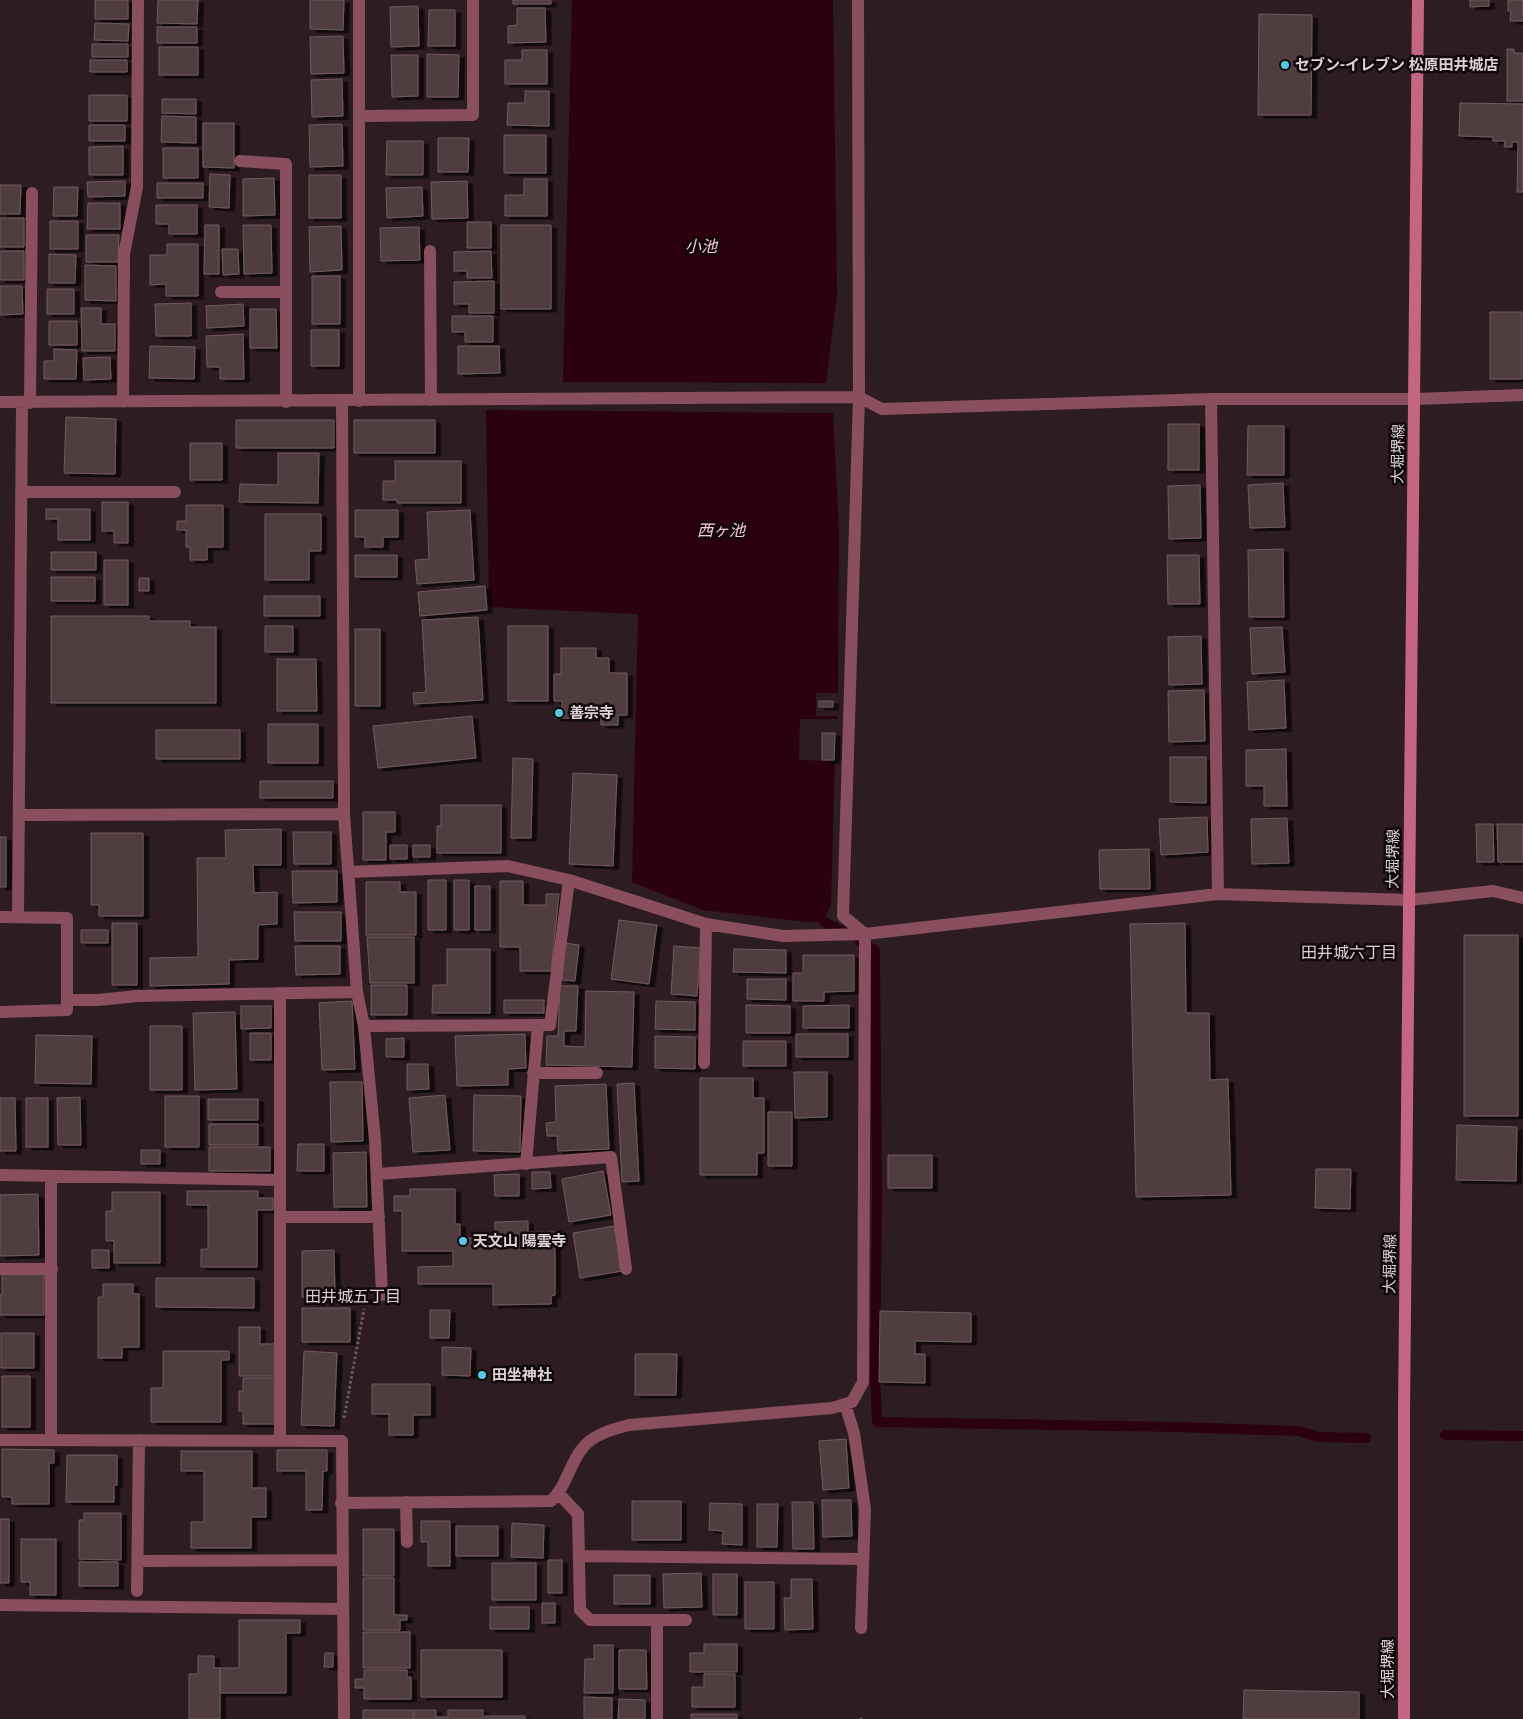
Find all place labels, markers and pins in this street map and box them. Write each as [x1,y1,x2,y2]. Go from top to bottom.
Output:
place label: セブン-イレブン 松原田井城店 [1295,56,1498,73]
marker: セブン-イレブン 松原田井城店 [1279,59,1291,71]
place label: 善宗寺 [569,704,614,721]
marker: 善宗寺 [553,707,565,719]
place label: 天文山 陽雲寺 [473,1232,567,1249]
marker: 天文山 陽雲寺 [457,1235,469,1247]
place label: 田坐神社 [492,1366,552,1383]
marker: 田坐神社 [476,1369,488,1381]

